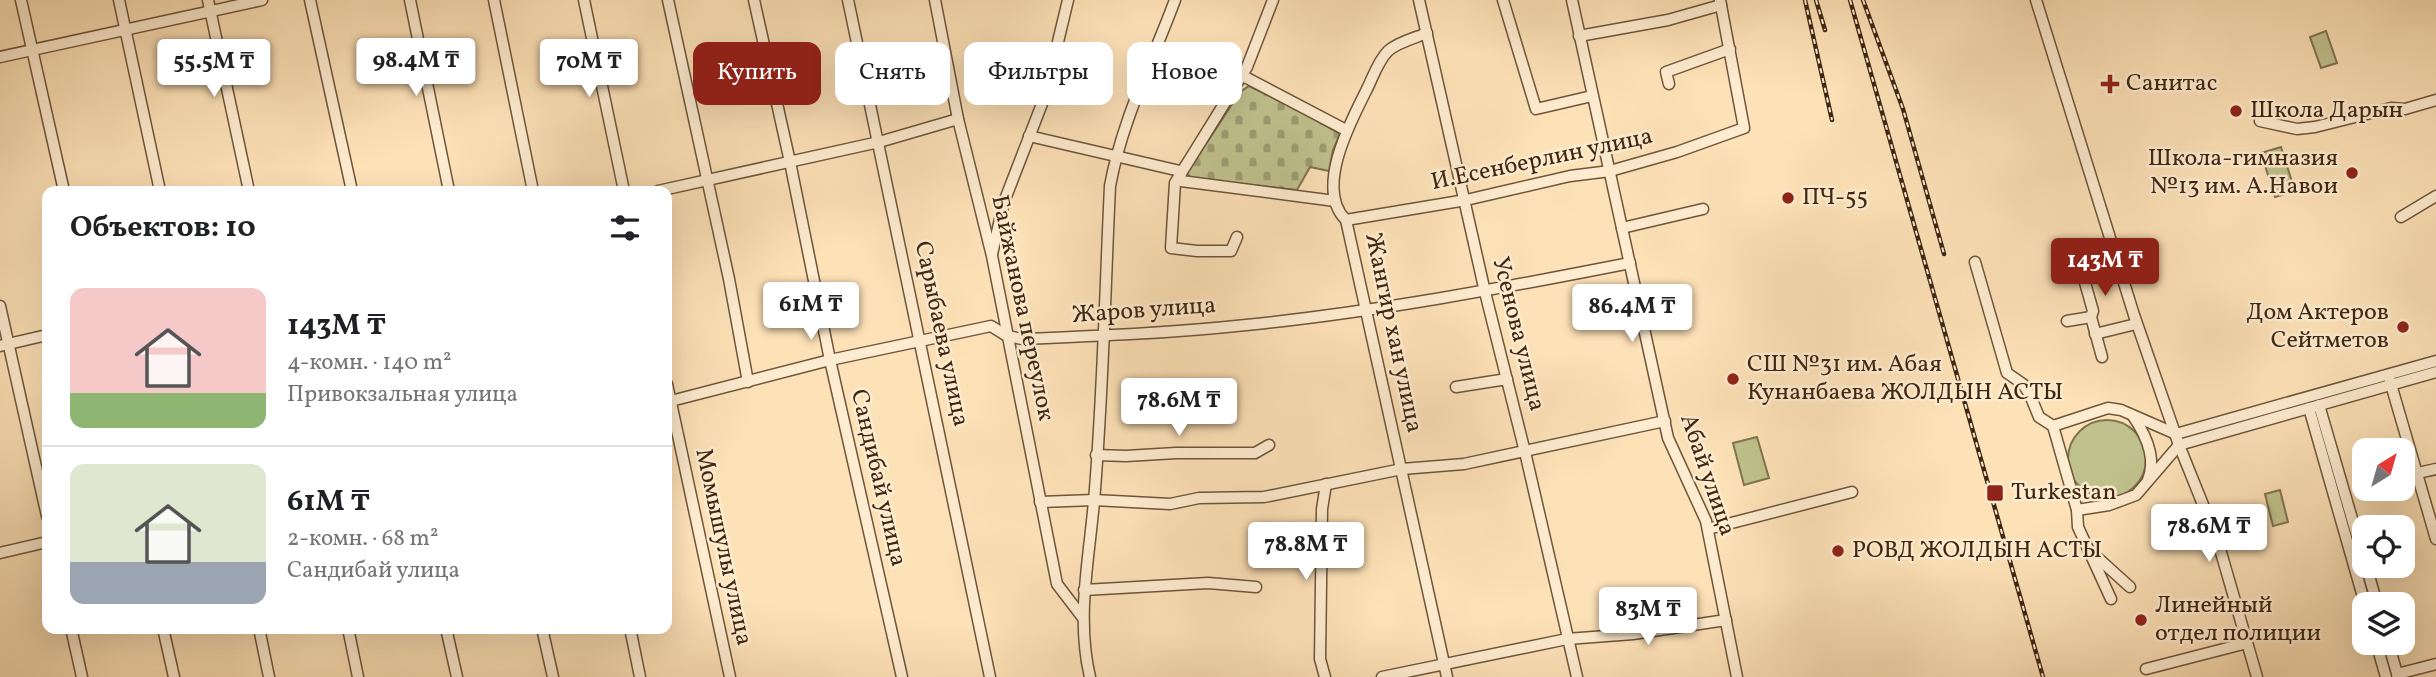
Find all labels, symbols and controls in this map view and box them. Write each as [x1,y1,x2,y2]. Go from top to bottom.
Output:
pin: 98.4M ₸ [351,38,481,98]
pin: 55.5M ₸ [149,40,279,99]
pin: 70M ₸ [540,40,638,99]
chip: Купить [693,42,821,105]
chip: Снять [835,42,950,105]
chip: Фильтры [964,42,1113,105]
chip: Новое [1127,42,1242,105]
text: 98.4M ₸ [372,45,460,77]
text: 55.5M ₸ [173,46,255,78]
text: 70M ₸ [556,46,622,78]
place label: Санитас [2126,67,2217,101]
marker: Санитас [2100,74,2120,94]
place label: Школа Дарын [2250,94,2403,128]
marker: Школа Дарын [2228,103,2244,119]
street label: И.Есенберлин улица [1428,120,1656,200]
place label: Школа-гимназия №13 им. А.Навои [2148,142,2338,204]
marker: Школа-гимназия №13 им. А.Навои [2344,165,2360,181]
place label: ПЧ-55 [1802,181,1868,215]
marker: ПЧ-55 [1780,190,1796,206]
street label: Байжанова переулок [981,192,1063,424]
text: Объектов: 10 [70,207,256,249]
icon: filters [606,209,644,247]
street label: Жангир хан улица [1355,230,1431,436]
street label: Сарыбаева улица [905,238,977,430]
pin: 143M ₸ [2048,238,2162,298]
text: 143M ₸ [2067,245,2143,277]
street label: Усенова улица [1482,253,1554,415]
pin: 61M ₸ [762,282,860,342]
pin: 86.4M ₸ [1567,284,1697,344]
text: 61M ₸ [779,289,843,321]
street label: Жаров улица [1071,289,1217,333]
text: 86.4M ₸ [1588,291,1676,323]
place label: Дом Актеров Сейтметов [2246,296,2389,358]
text: 143M ₸ [287,305,386,347]
icon: home [126,316,210,400]
marker: Дом Актеров Сейтметов [2395,319,2411,335]
text: 4-комн. · 140 m² [287,347,452,379]
place label: СШ №31 им. Абая Кунанбаева ЖОЛДЫН АСТЫ [1747,348,2063,410]
marker: СШ №31 им. Абая Кунанбаева ЖОЛДЫН АСТЫ [1725,371,1741,387]
pin: 78.6M ₸ [1114,378,1244,438]
text: Привокзальная улица [287,379,518,411]
text: 78.6M ₸ [1137,385,1221,417]
street label: Сандибай улица [841,386,915,570]
street label: Абай улица [1670,409,1744,541]
north arrow [2352,438,2415,500]
map controls [2352,438,2415,655]
street label: Момышулы улица [686,445,760,649]
place label: Turkestan [2011,476,2117,510]
text: 61M ₸ [287,481,370,523]
marker: Turkestan [1985,483,2005,503]
icon: home [126,492,210,576]
pin: 78.6M ₸ [2144,504,2274,564]
text: 78.6M ₸ [2167,511,2251,543]
button: locate [2352,515,2415,578]
pin: 78.8M ₸ [1241,522,1371,582]
text: 2-комн. · 68 m² [287,523,438,555]
text: 78.8M ₸ [1264,529,1348,561]
place label: РОВД ЖОЛДЫН АСТЫ [1852,534,2102,568]
marker: РОВД ЖОЛДЫН АСТЫ [1830,543,1846,559]
text: Сандибай улица [287,555,460,587]
pin: 83M ₸ [1599,588,1697,647]
place label: Линейный отдел полиции [2155,589,2321,651]
button: layers [2352,592,2415,655]
text: 83M ₸ [1615,594,1681,626]
marker: Линейный отдел полиции [2133,612,2149,628]

